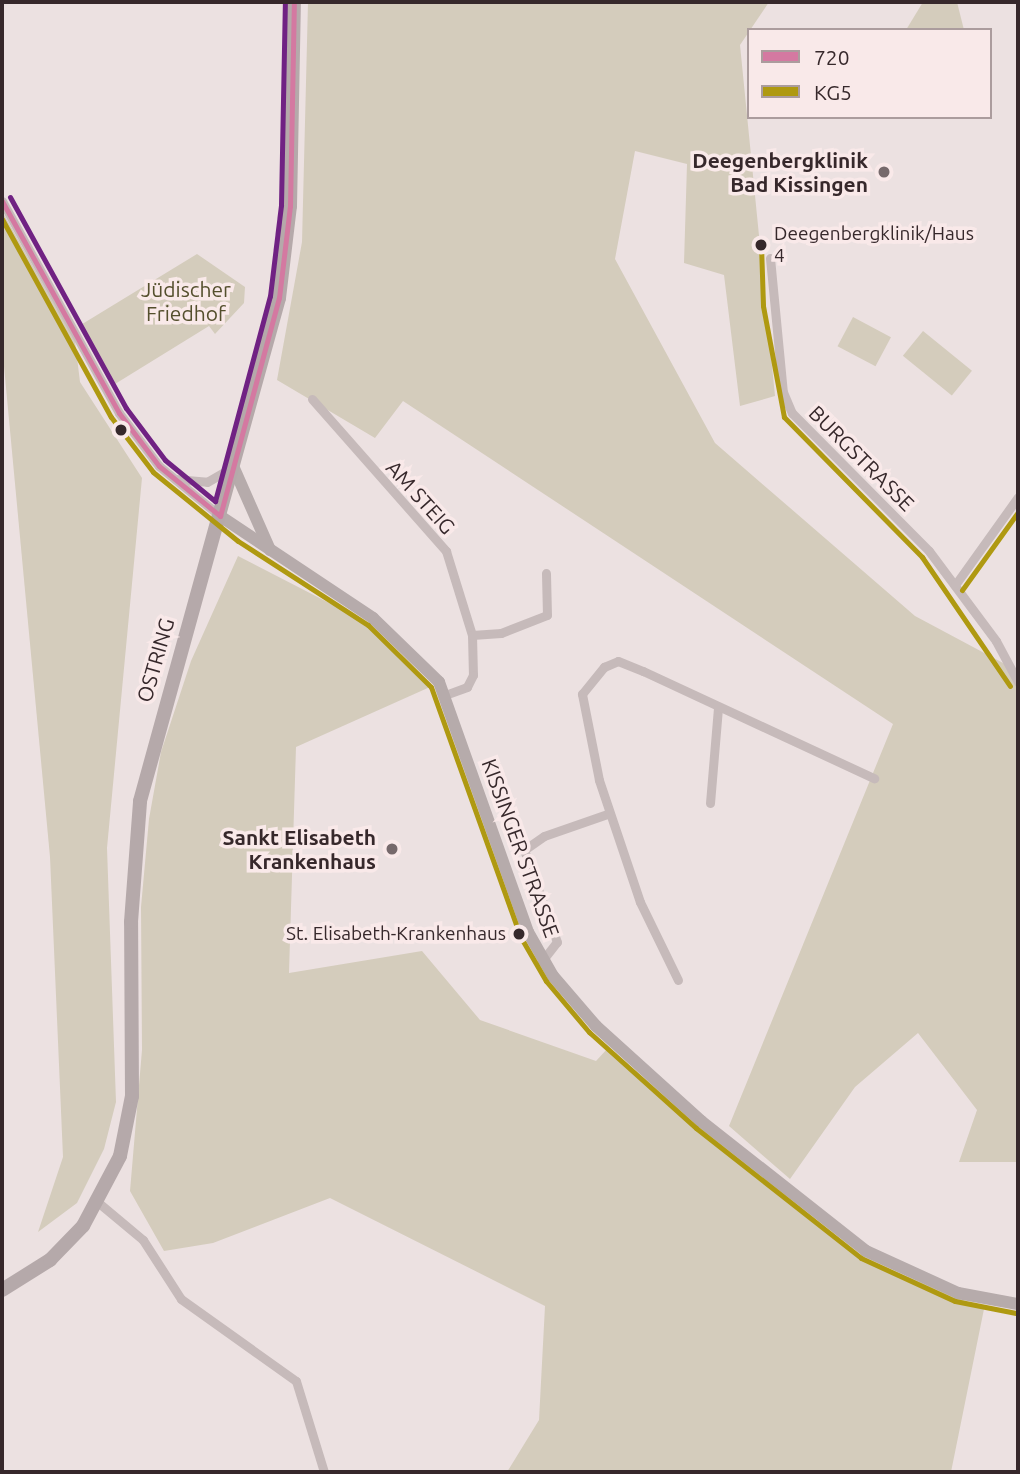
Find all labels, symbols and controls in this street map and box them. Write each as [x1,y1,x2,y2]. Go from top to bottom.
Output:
legend [747,28,992,119]
text: 720 [814,45,850,69]
text: KG5 [814,80,852,104]
place label: Deegenbergklinik Bad Kissingen [692,147,868,197]
marker: Deegenbergklinik Bad Kissingen [874,162,894,182]
place label: Deegenbergklinik/Haus 4 [774,223,974,267]
marker: Deegenbergklinik/Haus 4 [754,238,768,252]
park label: Jüdischer Friedhof [141,276,231,326]
street label: BURGSTRASSE [804,400,920,516]
unlabelled marker [114,423,128,437]
street label: AM STEIG [381,455,461,539]
street label: OSTRING [131,615,179,705]
street label: KISSINGER STRASSE [477,755,565,941]
place label: Sankt Elisabeth Krankenhaus [222,824,376,874]
marker: Sankt Elisabeth Krankenhaus [382,839,402,859]
place label: St. Elisabeth-Krankenhaus [286,923,506,945]
marker: St. Elisabeth-Krankenhaus [512,927,526,941]

